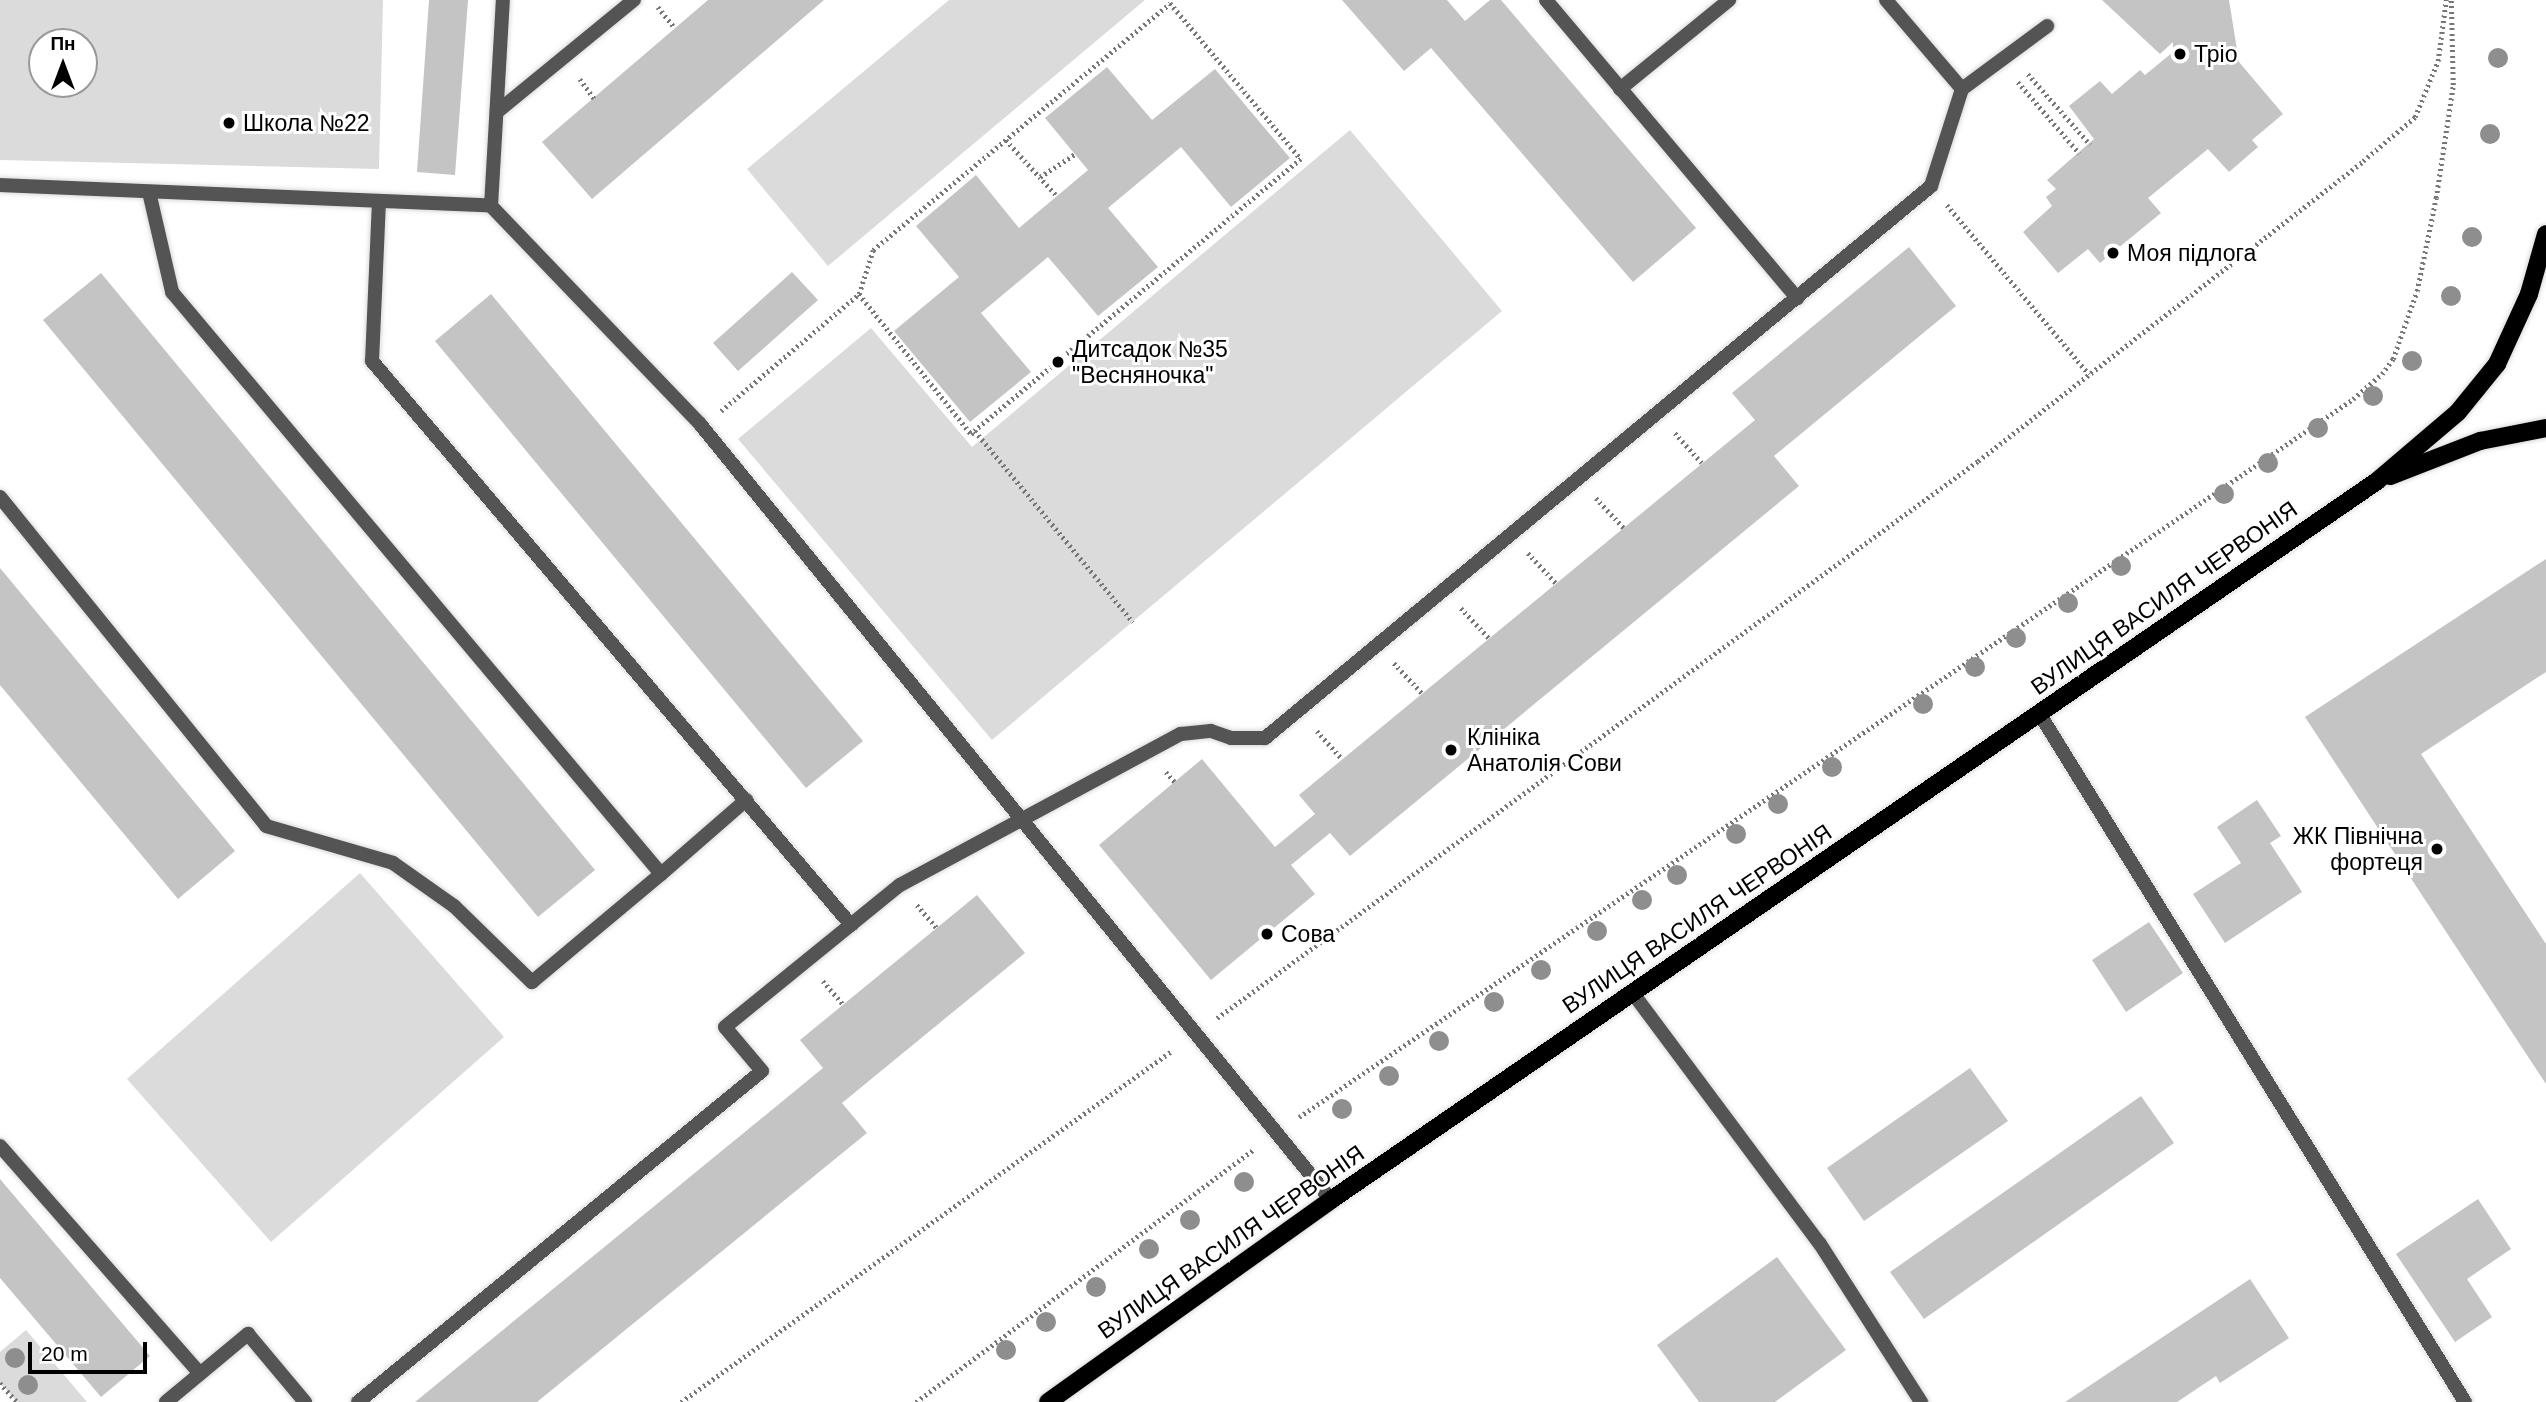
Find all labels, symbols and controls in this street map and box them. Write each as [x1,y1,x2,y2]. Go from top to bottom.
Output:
north arrow [28,28,98,98]
text: Пн [50,33,76,54]
place label: Тріо [2194,40,2237,68]
marker: Тріо [2172,46,2188,62]
place label: Школа №22 [243,109,370,137]
marker: Школа №22 [221,115,237,131]
place label: Моя підлога [2127,239,2256,267]
marker: Моя підлога [2105,245,2121,261]
place label: Дитсадок №35 "Весняночка" [1072,335,1228,389]
marker: Дитсадок №35 "Весняночка" [1050,354,1066,370]
street label: ВУЛИЦЯ ВАСИЛЯ ЧЕРВОНІЯ [2026,495,2302,701]
place label: Клініка Анатолія Сови [1467,723,1622,777]
marker: Клініка Анатолія Сови [1441,740,1461,760]
street label: ВУЛИЦЯ ВАСИЛЯ ЧЕРВОНІЯ [1557,818,1837,1020]
place label: ЖК Північна фортеця [2293,822,2423,876]
marker: ЖК Північна фортеця [2429,841,2445,857]
place label: Сова [1281,920,1335,948]
marker: Сова [1259,926,1275,942]
street label: ВУЛИЦЯ ВАСИЛЯ ЧЕРВОНІЯ [1093,1139,1369,1345]
scale bar [32,1328,150,1372]
text: 20 m [41,1342,88,1365]

